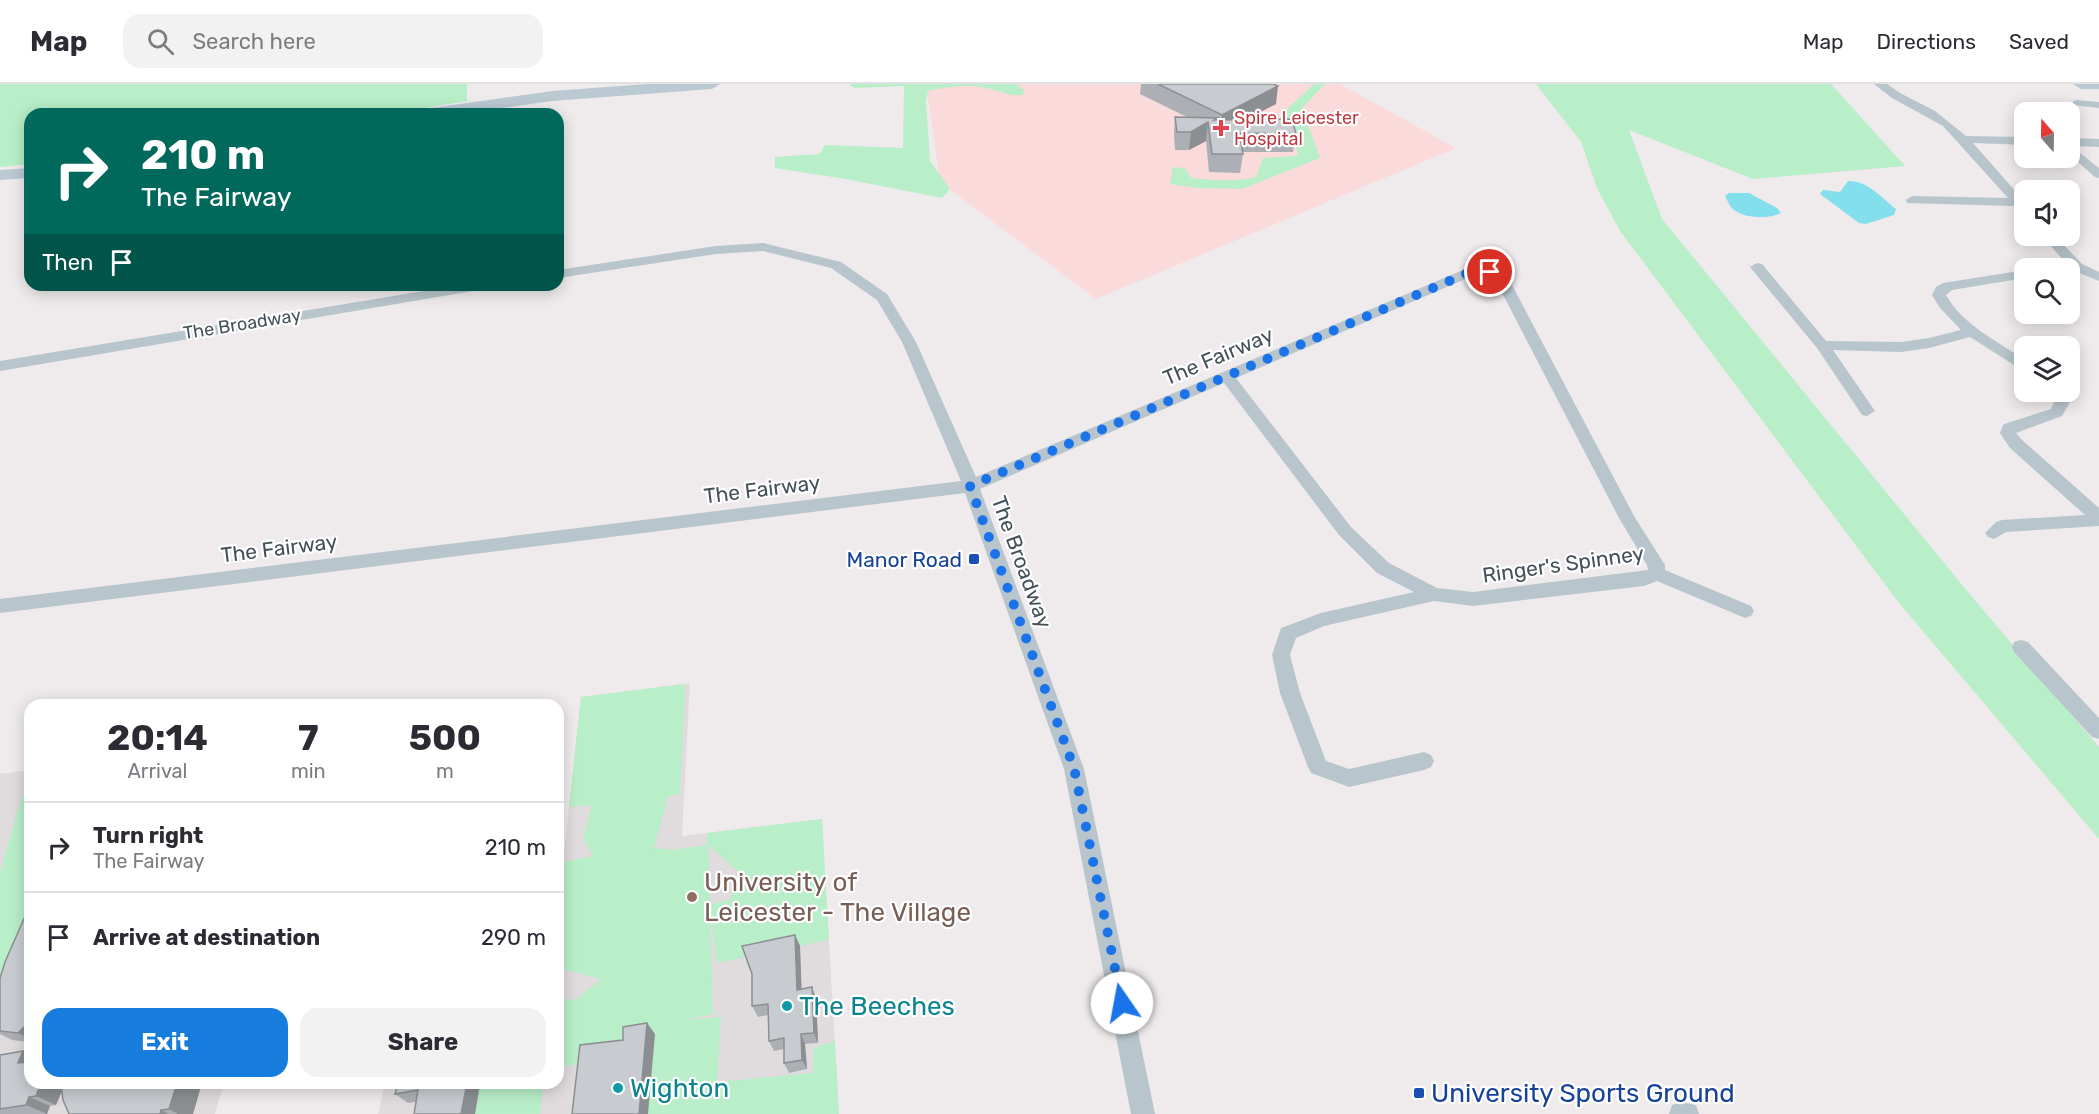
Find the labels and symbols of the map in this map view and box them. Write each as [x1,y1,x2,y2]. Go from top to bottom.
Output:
north arrow [2014,102,2080,168]
place label: Spire Leicester Hospital [1234,107,1359,150]
marker: Spire Leicester Hospital [1212,119,1230,137]
pin [1464,246,1515,297]
street label: The Broadway [182,304,303,344]
street label: The Fairway [1159,321,1277,390]
street label: The Fairway [702,469,822,509]
street label: The Broadway [987,492,1058,632]
street label: The Fairway [219,528,339,568]
street label: Ringer's Spinney [1481,540,1646,588]
place label: Manor Road [847,547,962,572]
marker: Manor Road [967,552,981,566]
place label: University of Leicester - The Village [704,867,971,928]
marker: University of Leicester - The Village [685,890,699,904]
position arrow [1090,971,1154,1035]
place label: The Beeches [799,991,955,1022]
marker: The Beeches [780,999,794,1013]
place label: Wighton [630,1073,729,1104]
place label: University Sports Ground [1431,1078,1735,1109]
marker: Wighton [611,1081,625,1095]
marker: University Sports Ground [1412,1086,1426,1100]

